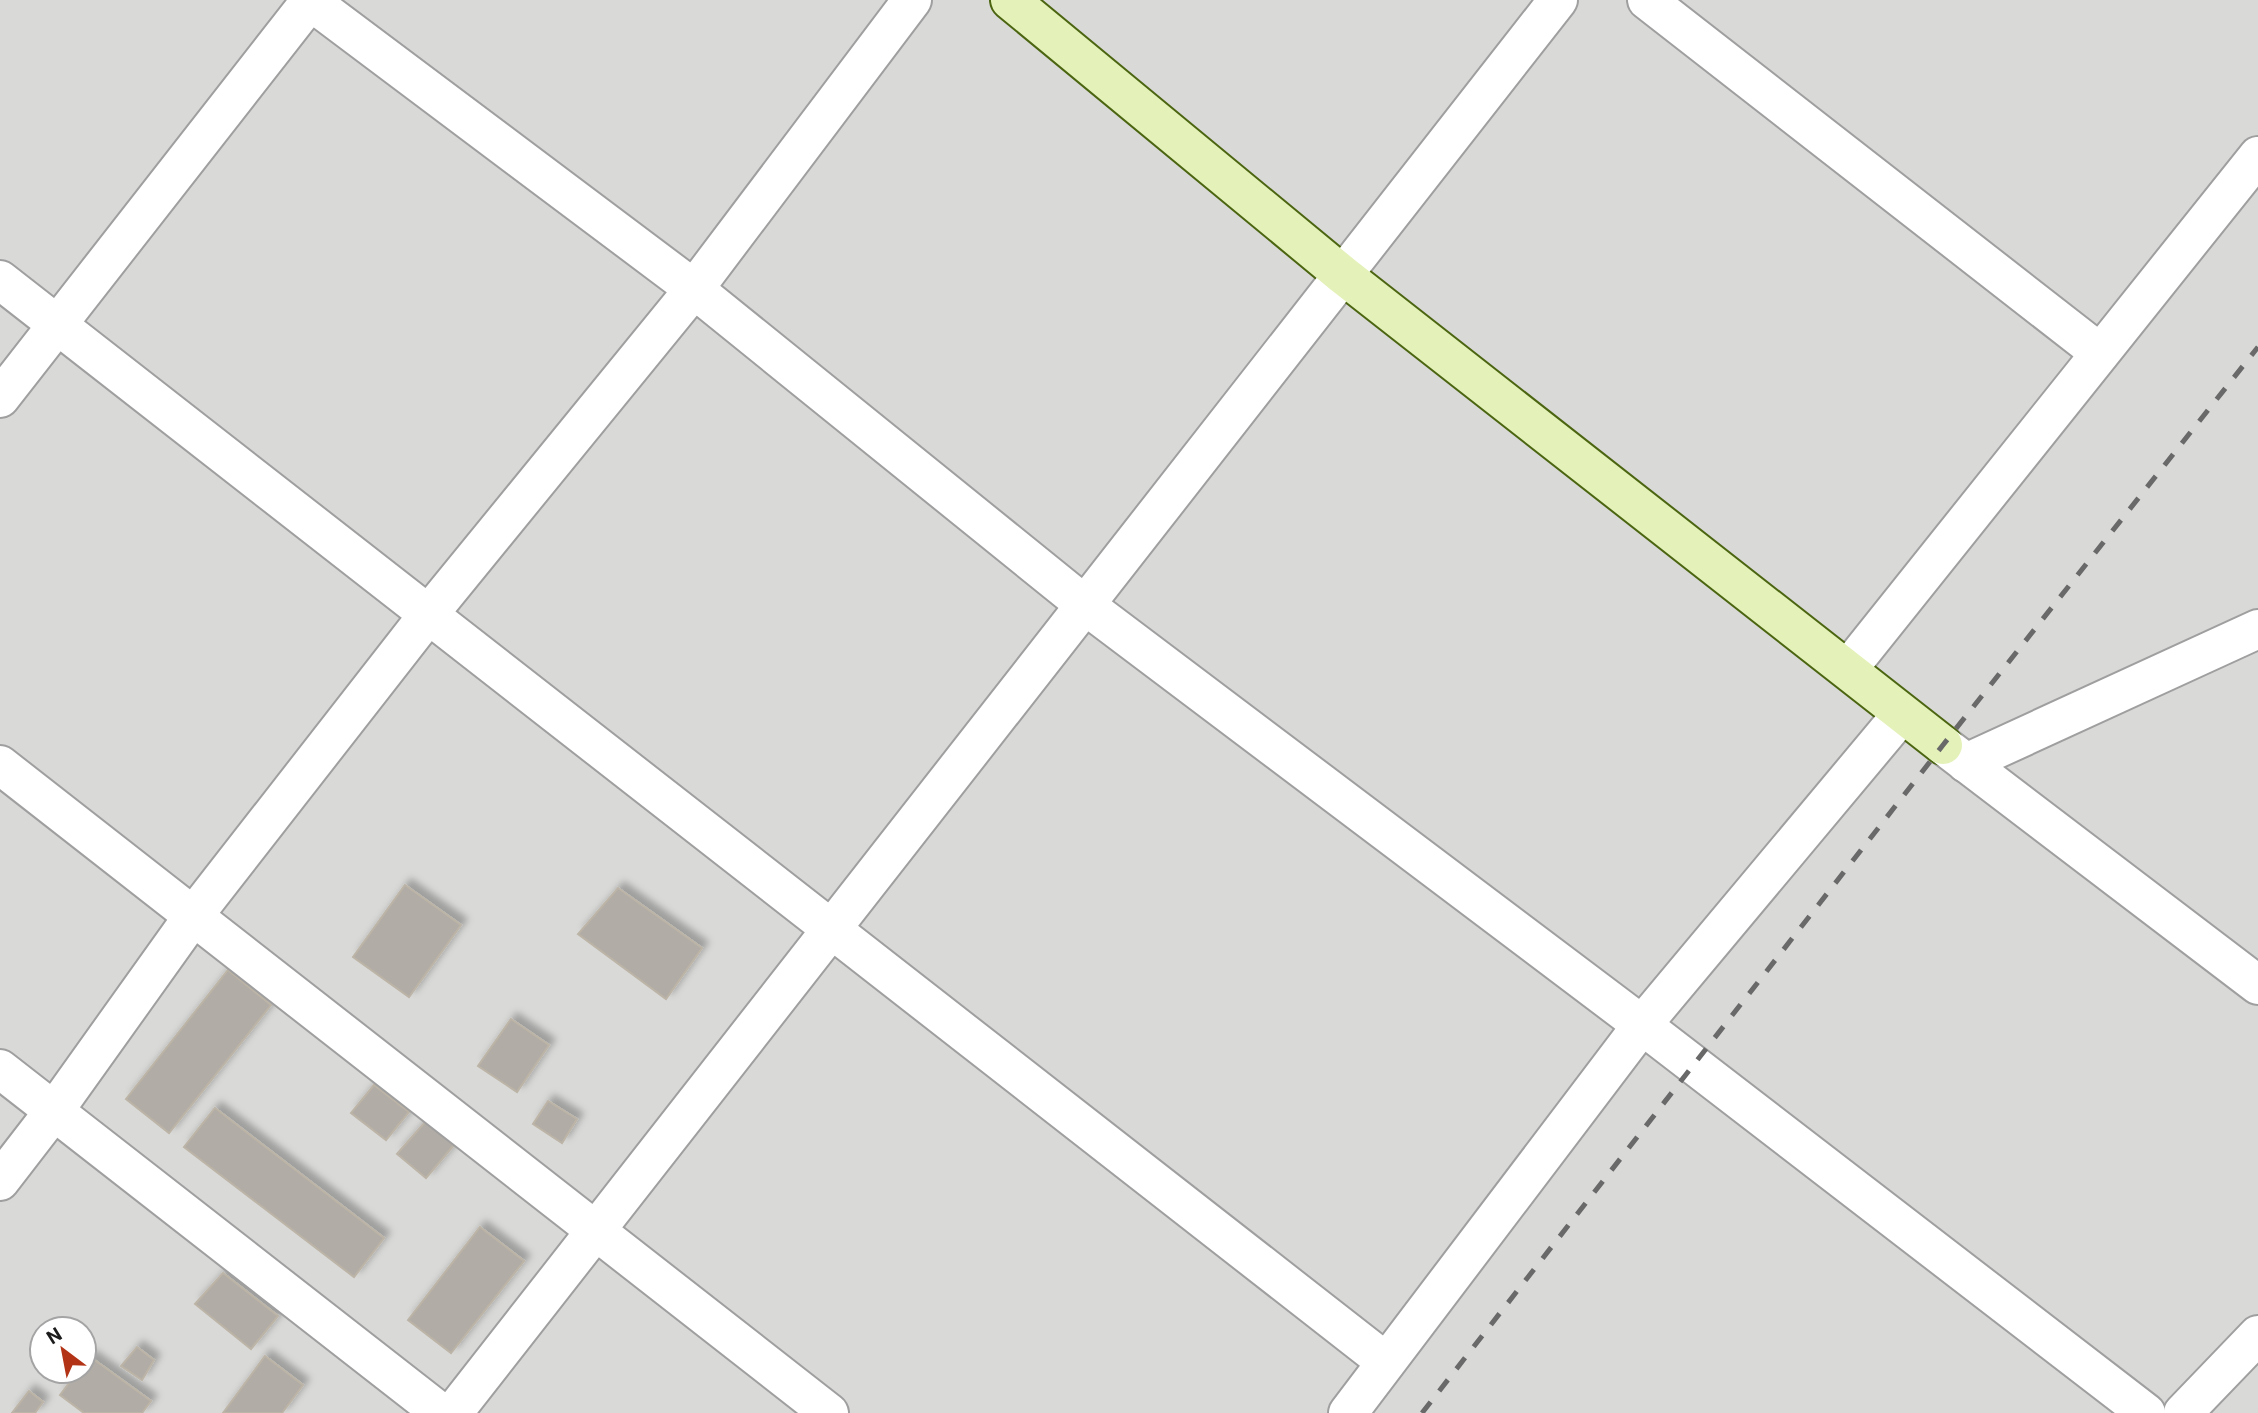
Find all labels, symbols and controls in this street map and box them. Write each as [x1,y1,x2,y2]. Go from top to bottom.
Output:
north arrow [28,1315,98,1385]
text: N [42,1323,66,1349]

